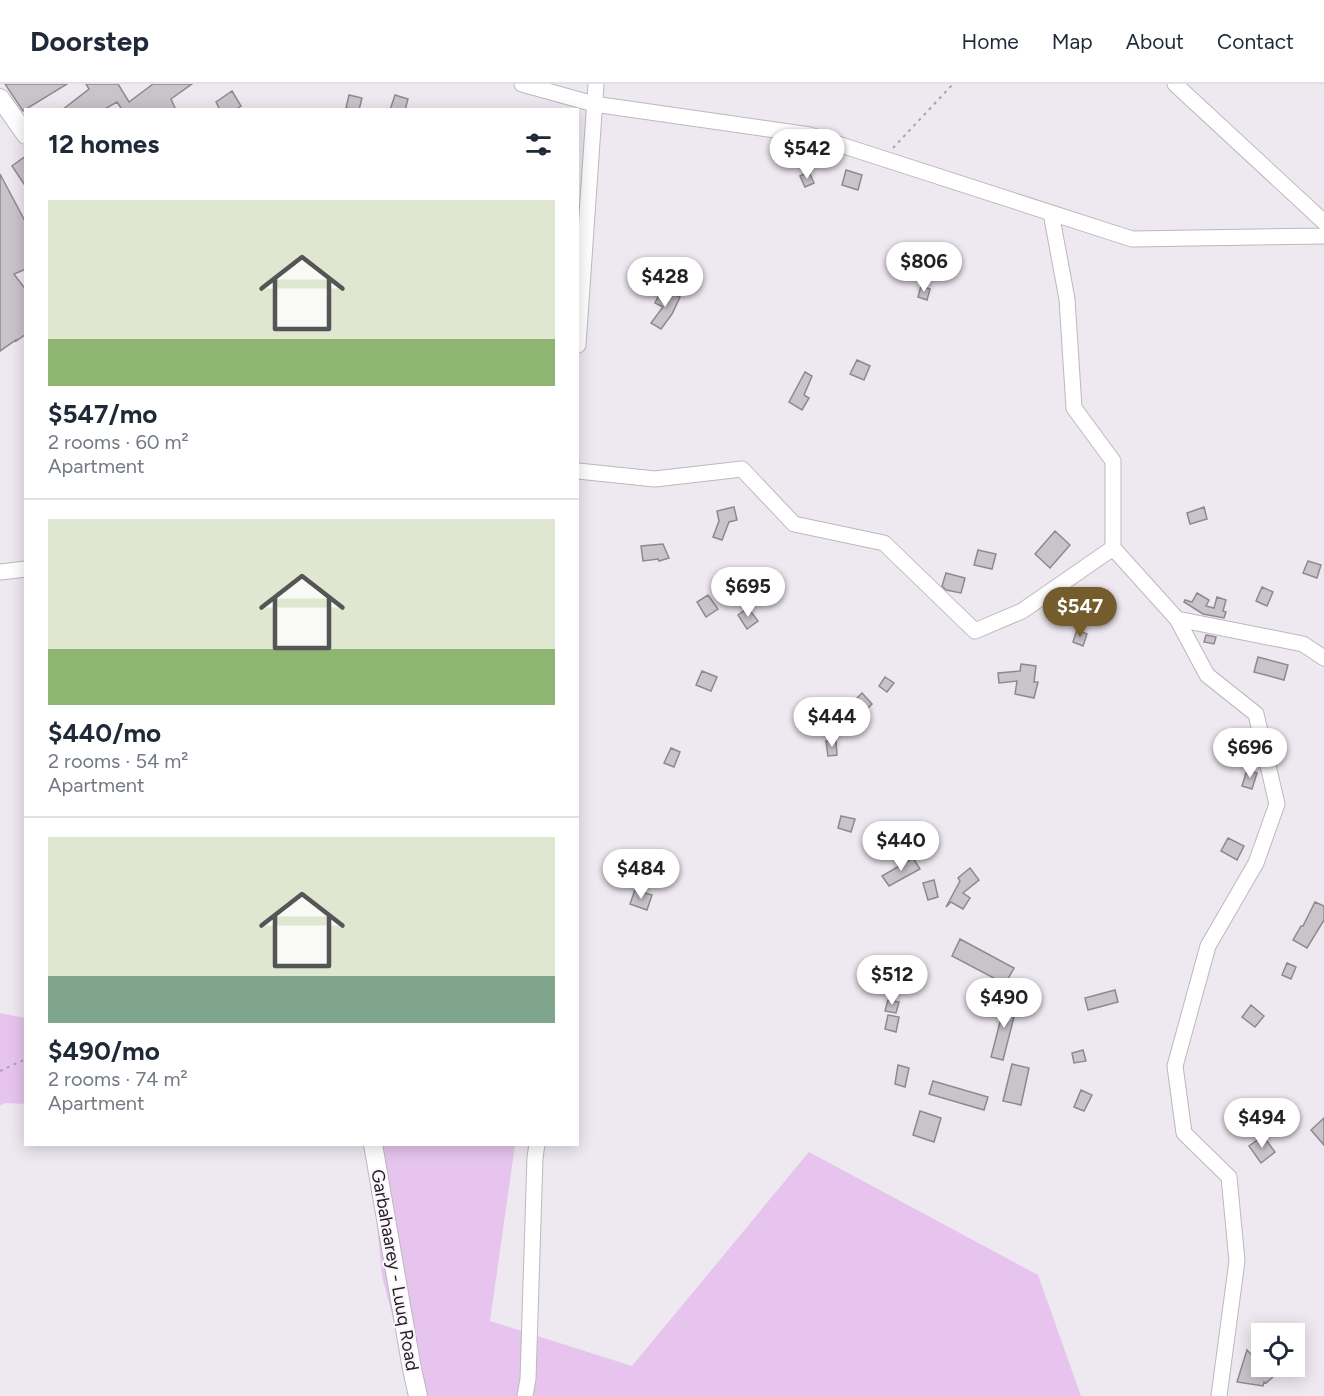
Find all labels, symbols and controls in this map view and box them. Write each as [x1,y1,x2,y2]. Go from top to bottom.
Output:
text: Doorstep [30,24,149,58]
text: Home [962,29,1019,54]
text: Map [1052,29,1093,54]
text: About [1126,29,1184,54]
text: Contact [1217,29,1294,54]
text: 12 homes [48,128,159,160]
icon: filters [522,128,555,161]
pin: $542 [771,129,843,180]
text: $542 [784,136,830,160]
icon: home [248,239,356,347]
pin: $806 [888,242,960,293]
text: $806 [900,249,948,273]
pin: $428 [629,257,701,308]
text: $428 [641,264,689,288]
text: $547/mo [48,398,157,430]
text: 2 rooms · 60 m² [48,430,189,454]
text: Apartment [48,454,145,478]
icon: home [248,558,356,666]
pin: $695 [712,567,784,618]
text: $695 [725,574,771,598]
pin: $547 [1044,587,1116,638]
text: $547 [1057,594,1103,618]
pin: $444 [796,697,868,748]
text: $444 [807,704,857,728]
text: $440/mo [48,717,161,749]
pin: $696 [1214,728,1286,779]
text: $696 [1227,735,1273,759]
text: 2 rooms · 54 m² [48,749,188,773]
text: Apartment [48,773,145,797]
pin: $440 [865,821,937,872]
text: $440 [876,828,926,852]
pin: $484 [605,849,677,900]
text: $484 [617,856,665,880]
icon: home [248,876,356,984]
pin: $512 [856,955,928,1006]
text: $512 [871,962,913,986]
pin: $490 [968,978,1040,1029]
text: $490 [980,985,1028,1009]
text: $490/mo [48,1035,160,1067]
text: 2 rooms · 74 m² [48,1067,188,1091]
text: Apartment [48,1091,145,1115]
pin: $494 [1226,1098,1298,1149]
text: $494 [1238,1105,1286,1129]
street label: Garbahaarey - Luuq Road [366,1167,424,1373]
map controls [1251,1323,1305,1377]
button: locate [1251,1323,1305,1377]

